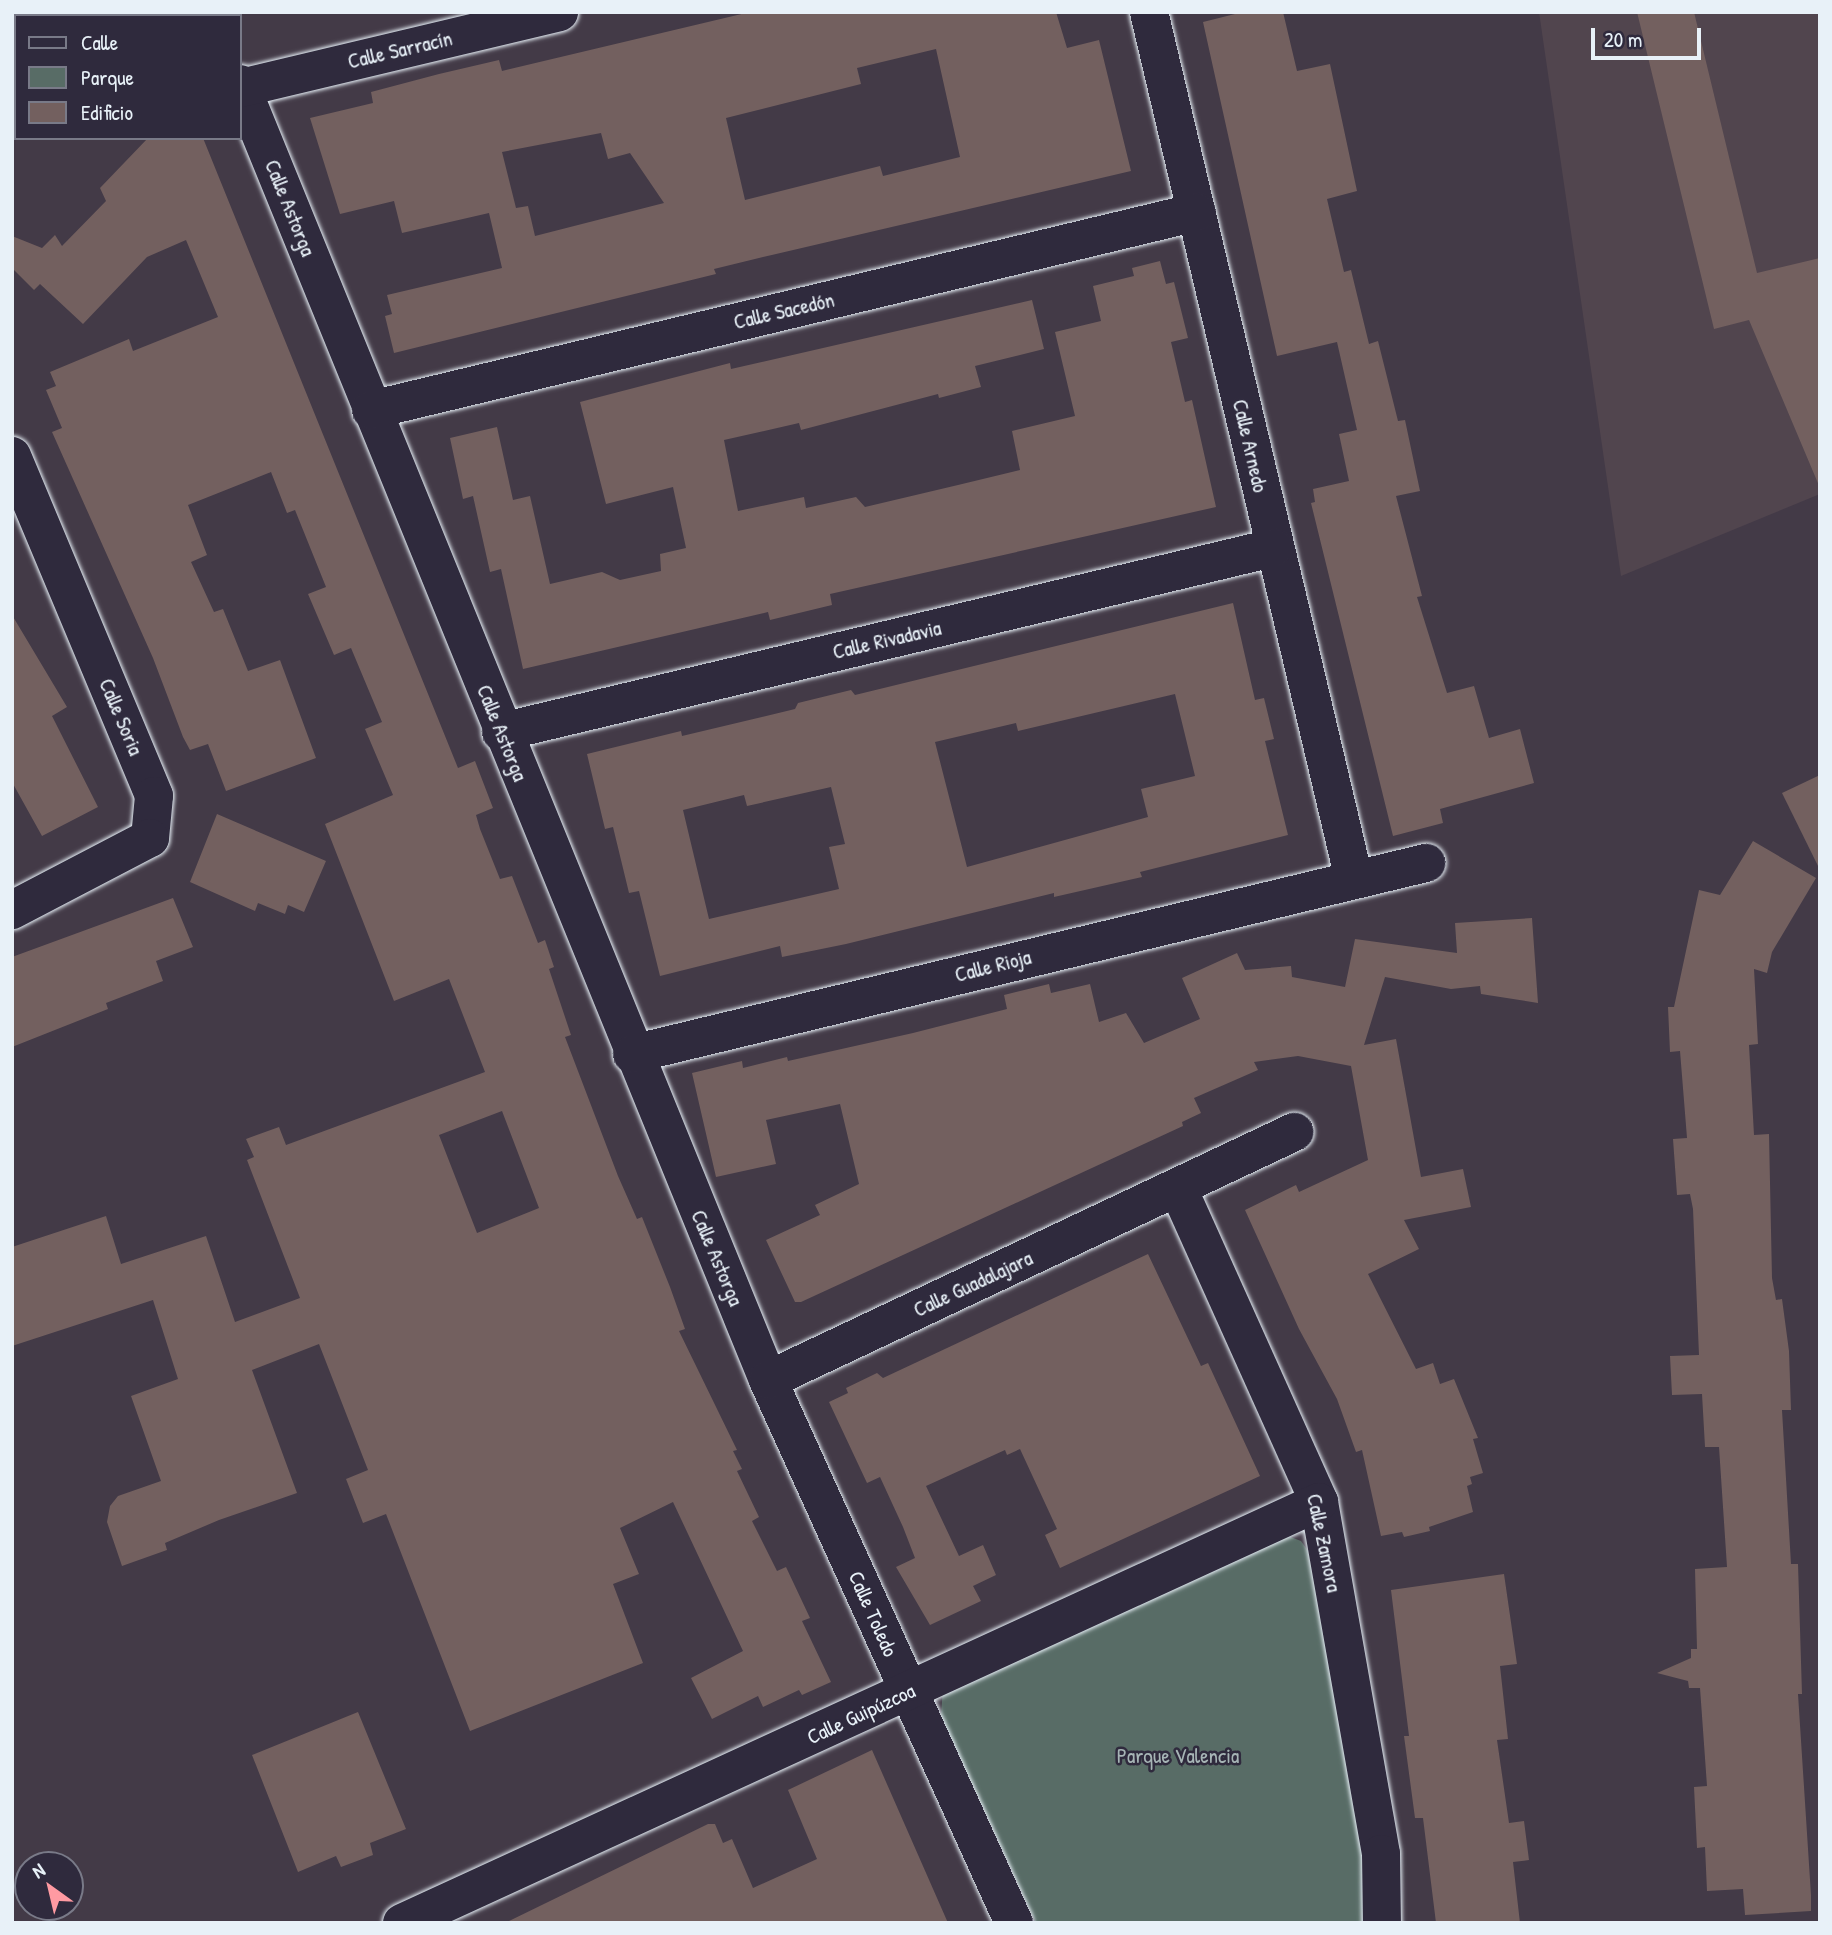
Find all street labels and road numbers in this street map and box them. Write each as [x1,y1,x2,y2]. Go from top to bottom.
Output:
street label: Calle Sarracín [345,26,455,74]
street label: Calle Astorga [259,156,321,260]
street label: Calle Sacedón [731,287,837,335]
street label: Calle Arnedo [1227,397,1273,495]
street label: Calle Rivadavia [830,615,944,665]
street label: Calle Soria [94,675,148,759]
street label: Calle Astorga [471,681,533,785]
street label: Calle Rioja [952,944,1034,988]
street label: Calle Astorga [686,1206,748,1310]
street label: Calle Guadalajara [909,1245,1037,1323]
street label: Calle Zamora [1301,1492,1347,1594]
street label: Calle Toledo [843,1567,903,1661]
street label: Calle Guipúzcoa [803,1678,919,1750]

